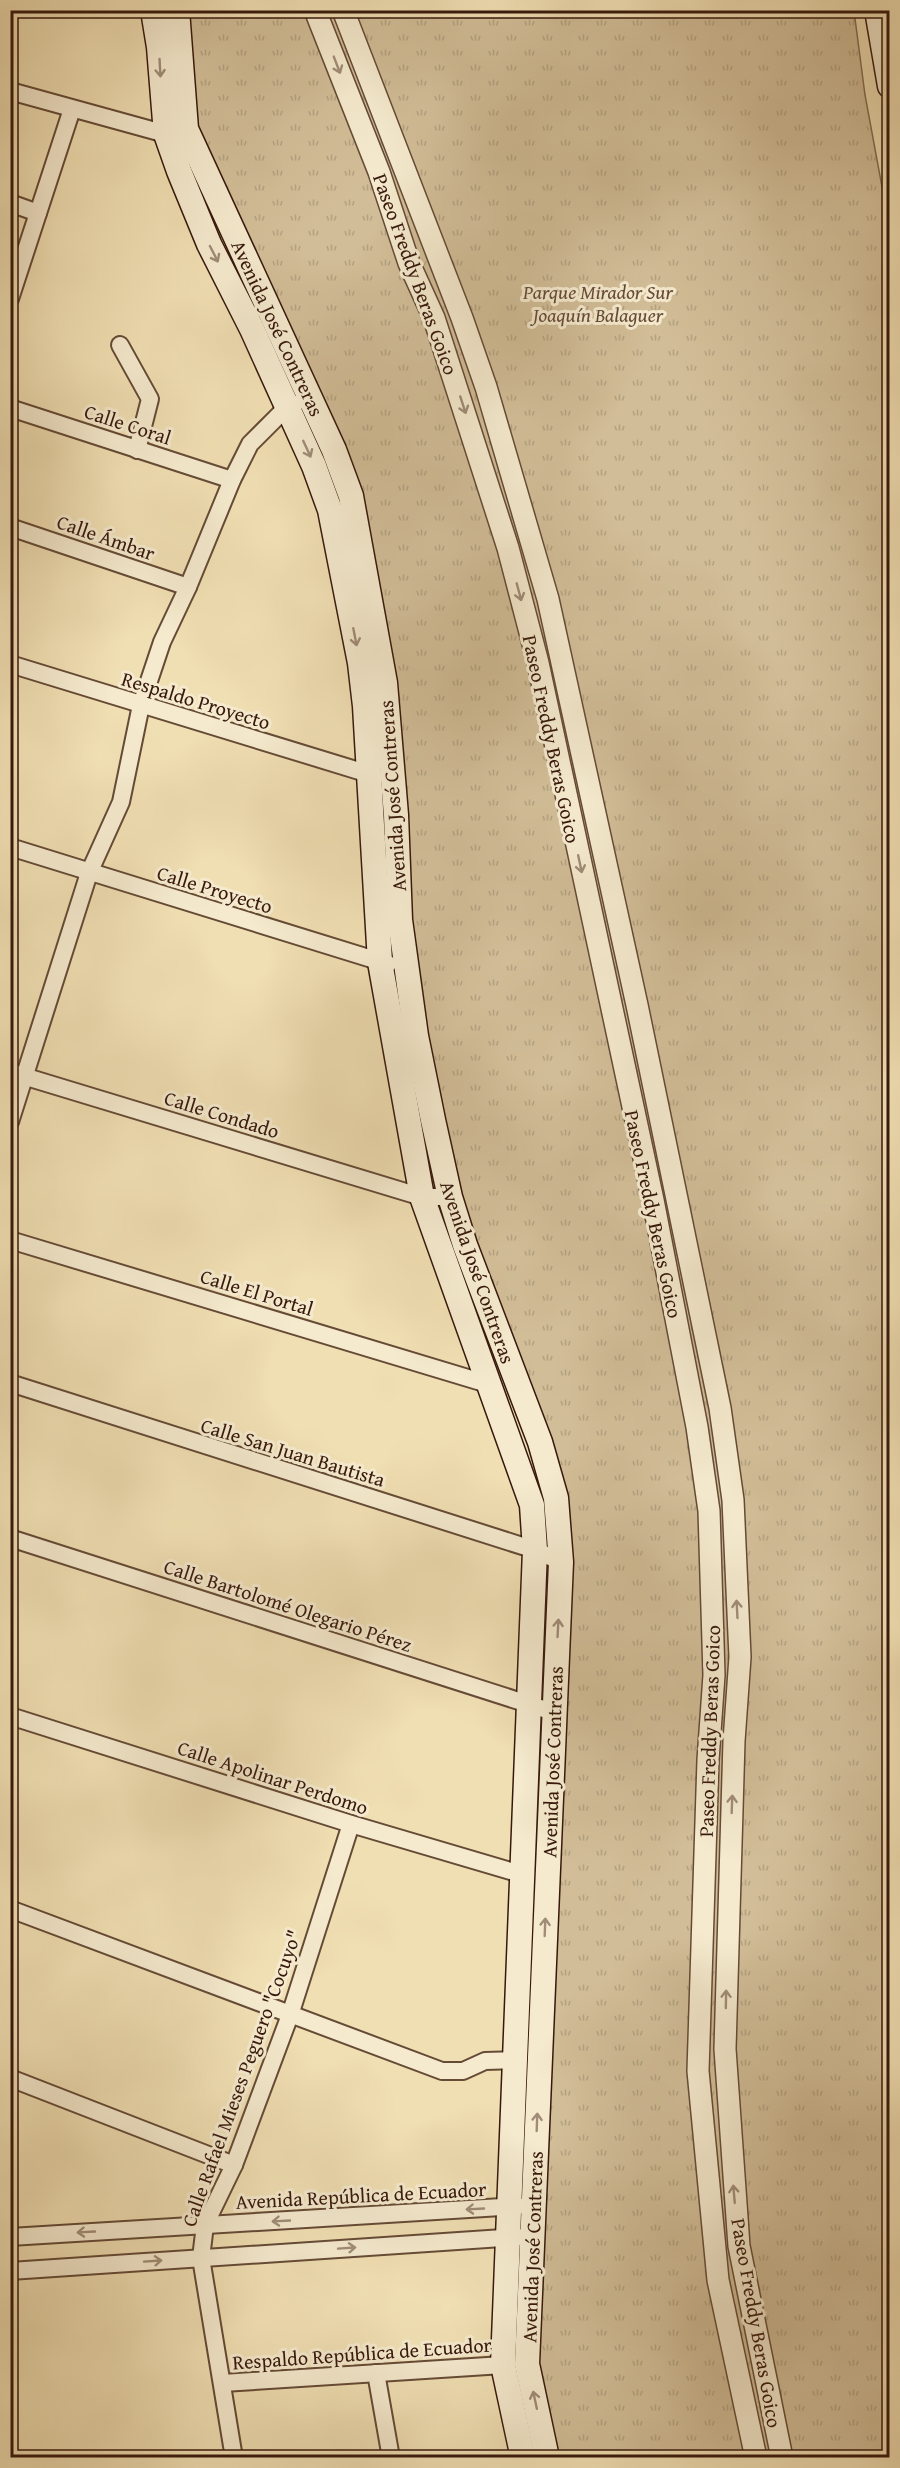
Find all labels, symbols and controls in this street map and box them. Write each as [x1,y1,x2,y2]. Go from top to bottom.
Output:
one-way arrow [332,55,343,74]
one-way arrow [155,58,166,78]
street label: Paseo Freddy Beras Goico [366,169,466,379]
street label: Avenida José Contreras [224,235,332,421]
one-way arrow [209,244,220,262]
park label: Parque Mirador Sur Joaquín Balaguer [522,277,674,329]
one-way arrow [459,395,470,414]
street label: Calle Coral [81,396,175,452]
one-way arrow [301,439,313,457]
street label: Calle Ámbar [53,507,159,567]
one-way arrow [514,582,525,601]
one-way arrow [350,627,361,646]
street label: Paseo Freddy Beras Goico [516,632,588,846]
street label: Respaldo Proyecto [118,664,274,736]
street label: Avenida José Contreras [371,699,413,893]
one-way arrow [574,854,586,873]
street label: Calle Proyecto [154,858,276,920]
street label: Calle Condado [161,1083,283,1145]
street label: Paseo Freddy Beras Goico [618,1107,690,1321]
street label: Avenida José Contreras [433,1177,523,1367]
street label: Calle El Portal [197,1261,317,1323]
street label: Calle San Juan Bautista [197,1410,389,1494]
street label: Calle Bartolomé Olegario Pérez [160,1551,416,1659]
one-way arrow [732,1600,743,1620]
one-way arrow [552,1618,563,1638]
street label: Paseo Freddy Beras Goico [691,1624,727,1838]
street label: Avenida José Contreras [534,1666,570,1858]
street label: Calle Apolinar Perdomo [174,1733,372,1821]
one-way arrow [726,1795,737,1814]
one-way arrow [539,1918,550,1938]
street label: Calle Rafael Mieses Peguero "Cocuyo" [174,1926,308,2230]
one-way arrow [720,1989,732,2009]
one-way arrow [531,2113,543,2133]
street label: Avenida José Contreras [514,2151,550,2343]
street label: Avenida República de Ecuador [235,2174,487,2216]
one-way arrow [728,2184,739,2204]
one-way arrow [466,2203,486,2214]
one-way arrow [271,2215,291,2226]
street label: Paseo Freddy Beras Goico [724,2216,790,2430]
one-way arrow [77,2227,97,2238]
one-way arrow [337,2242,357,2253]
one-way arrow [142,2255,162,2266]
street label: Respaldo República de Ecuador [231,2329,493,2377]
one-way arrow [529,2391,540,2411]

